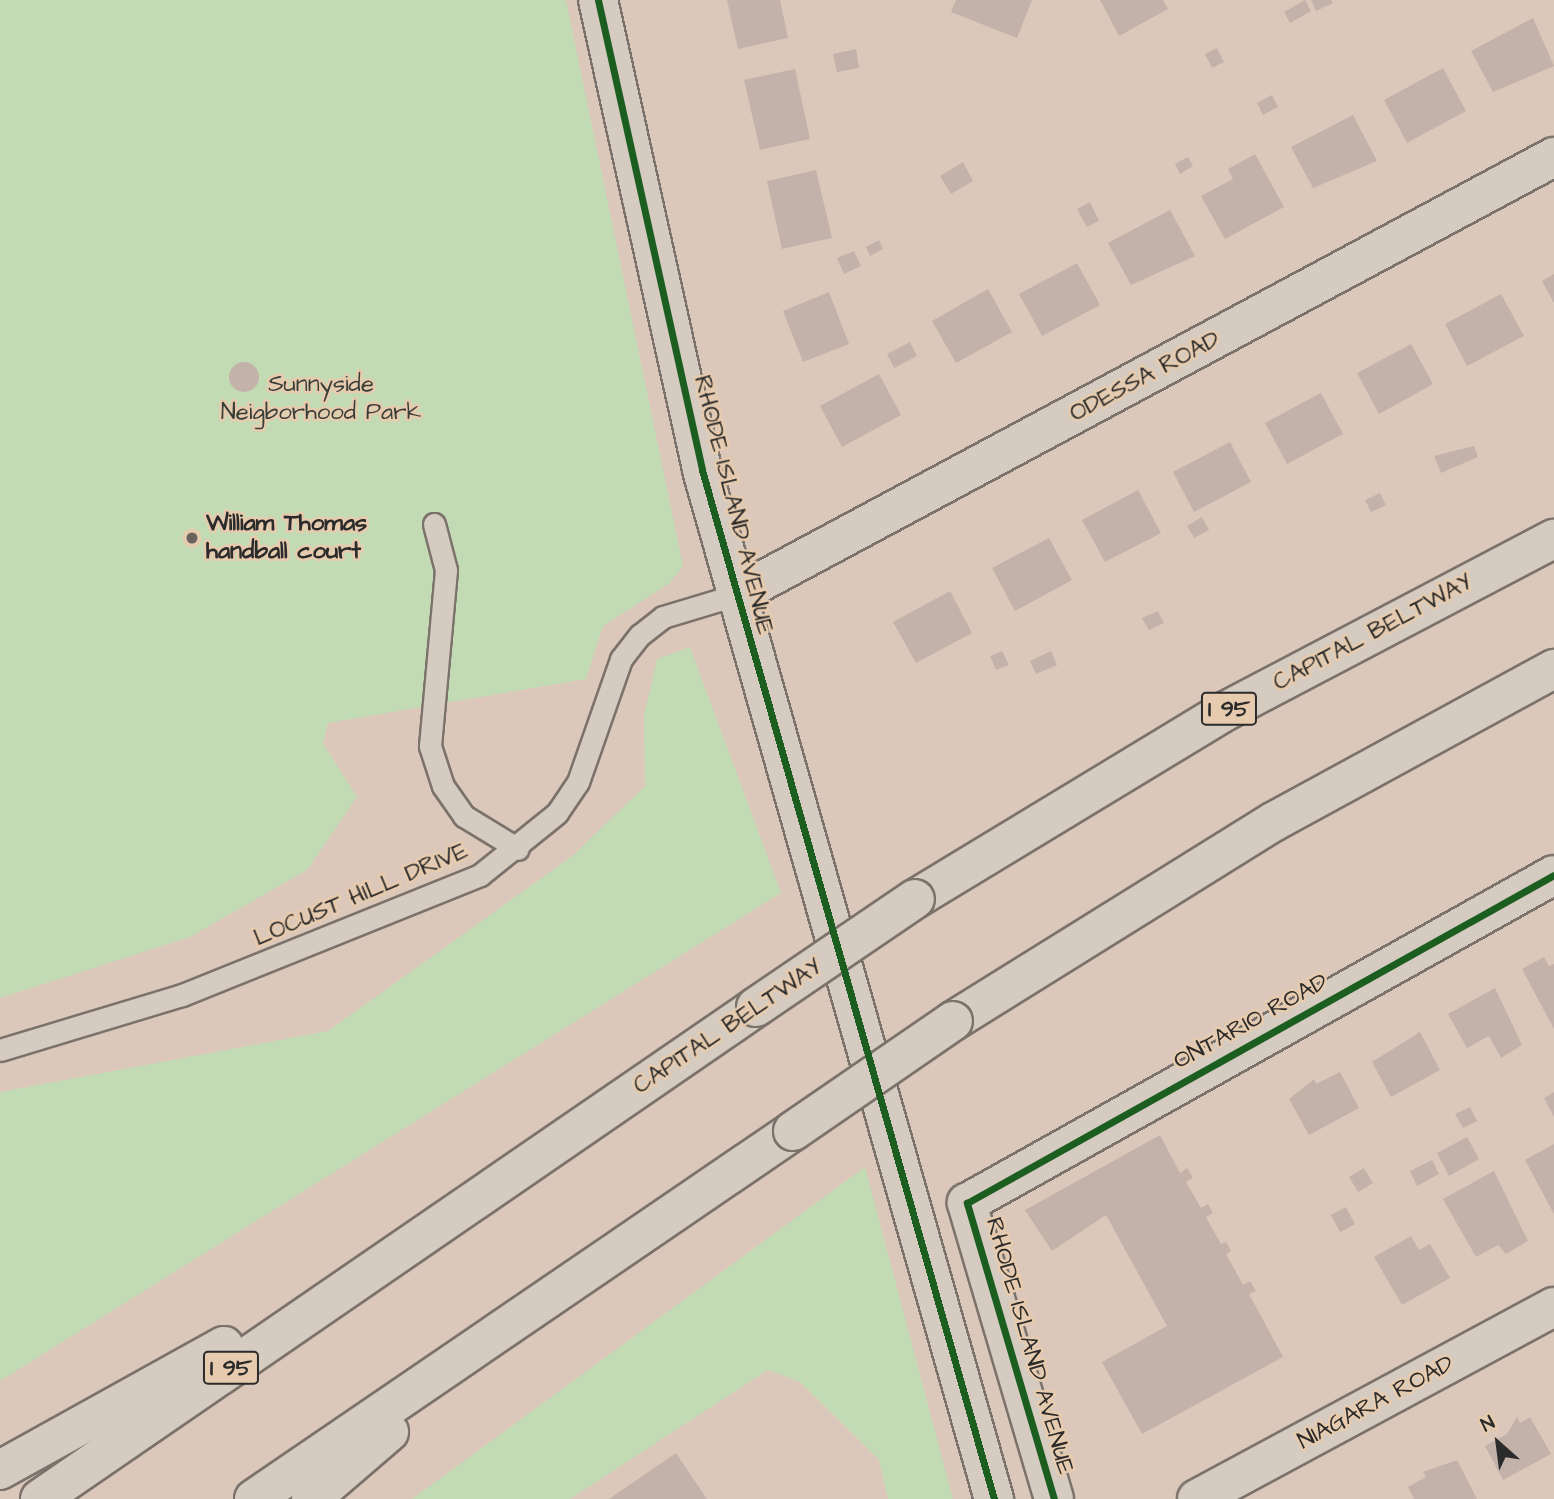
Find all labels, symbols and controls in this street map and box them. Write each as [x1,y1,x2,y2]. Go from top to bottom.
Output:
street label: ODESSA ROAD [1065,325,1225,429]
park label: Sunnyside Neigborhood Park [221,371,421,427]
street label: RHODE ISLAND AVENUE [687,373,779,637]
place label: William Thomas handball court [206,510,367,566]
marker: William Thomas handball court [184,530,200,546]
street label: CAPITAL BELTWAY [1268,568,1478,698]
road number: I 95 [1199,690,1259,729]
street label: LOCUST HILL DRIVE [250,837,472,953]
street label: CAPITAL BELTWAY [628,953,828,1101]
street label: ONTARIO ROAD [1169,968,1333,1076]
street label: RHODE ISLAND AVENUE [979,1214,1079,1478]
road number: I 95 [201,1348,261,1387]
street label: NIAGARA ROAD [1293,1350,1459,1456]
north arrow [1463,1408,1533,1478]
text: N [1476,1409,1500,1439]

